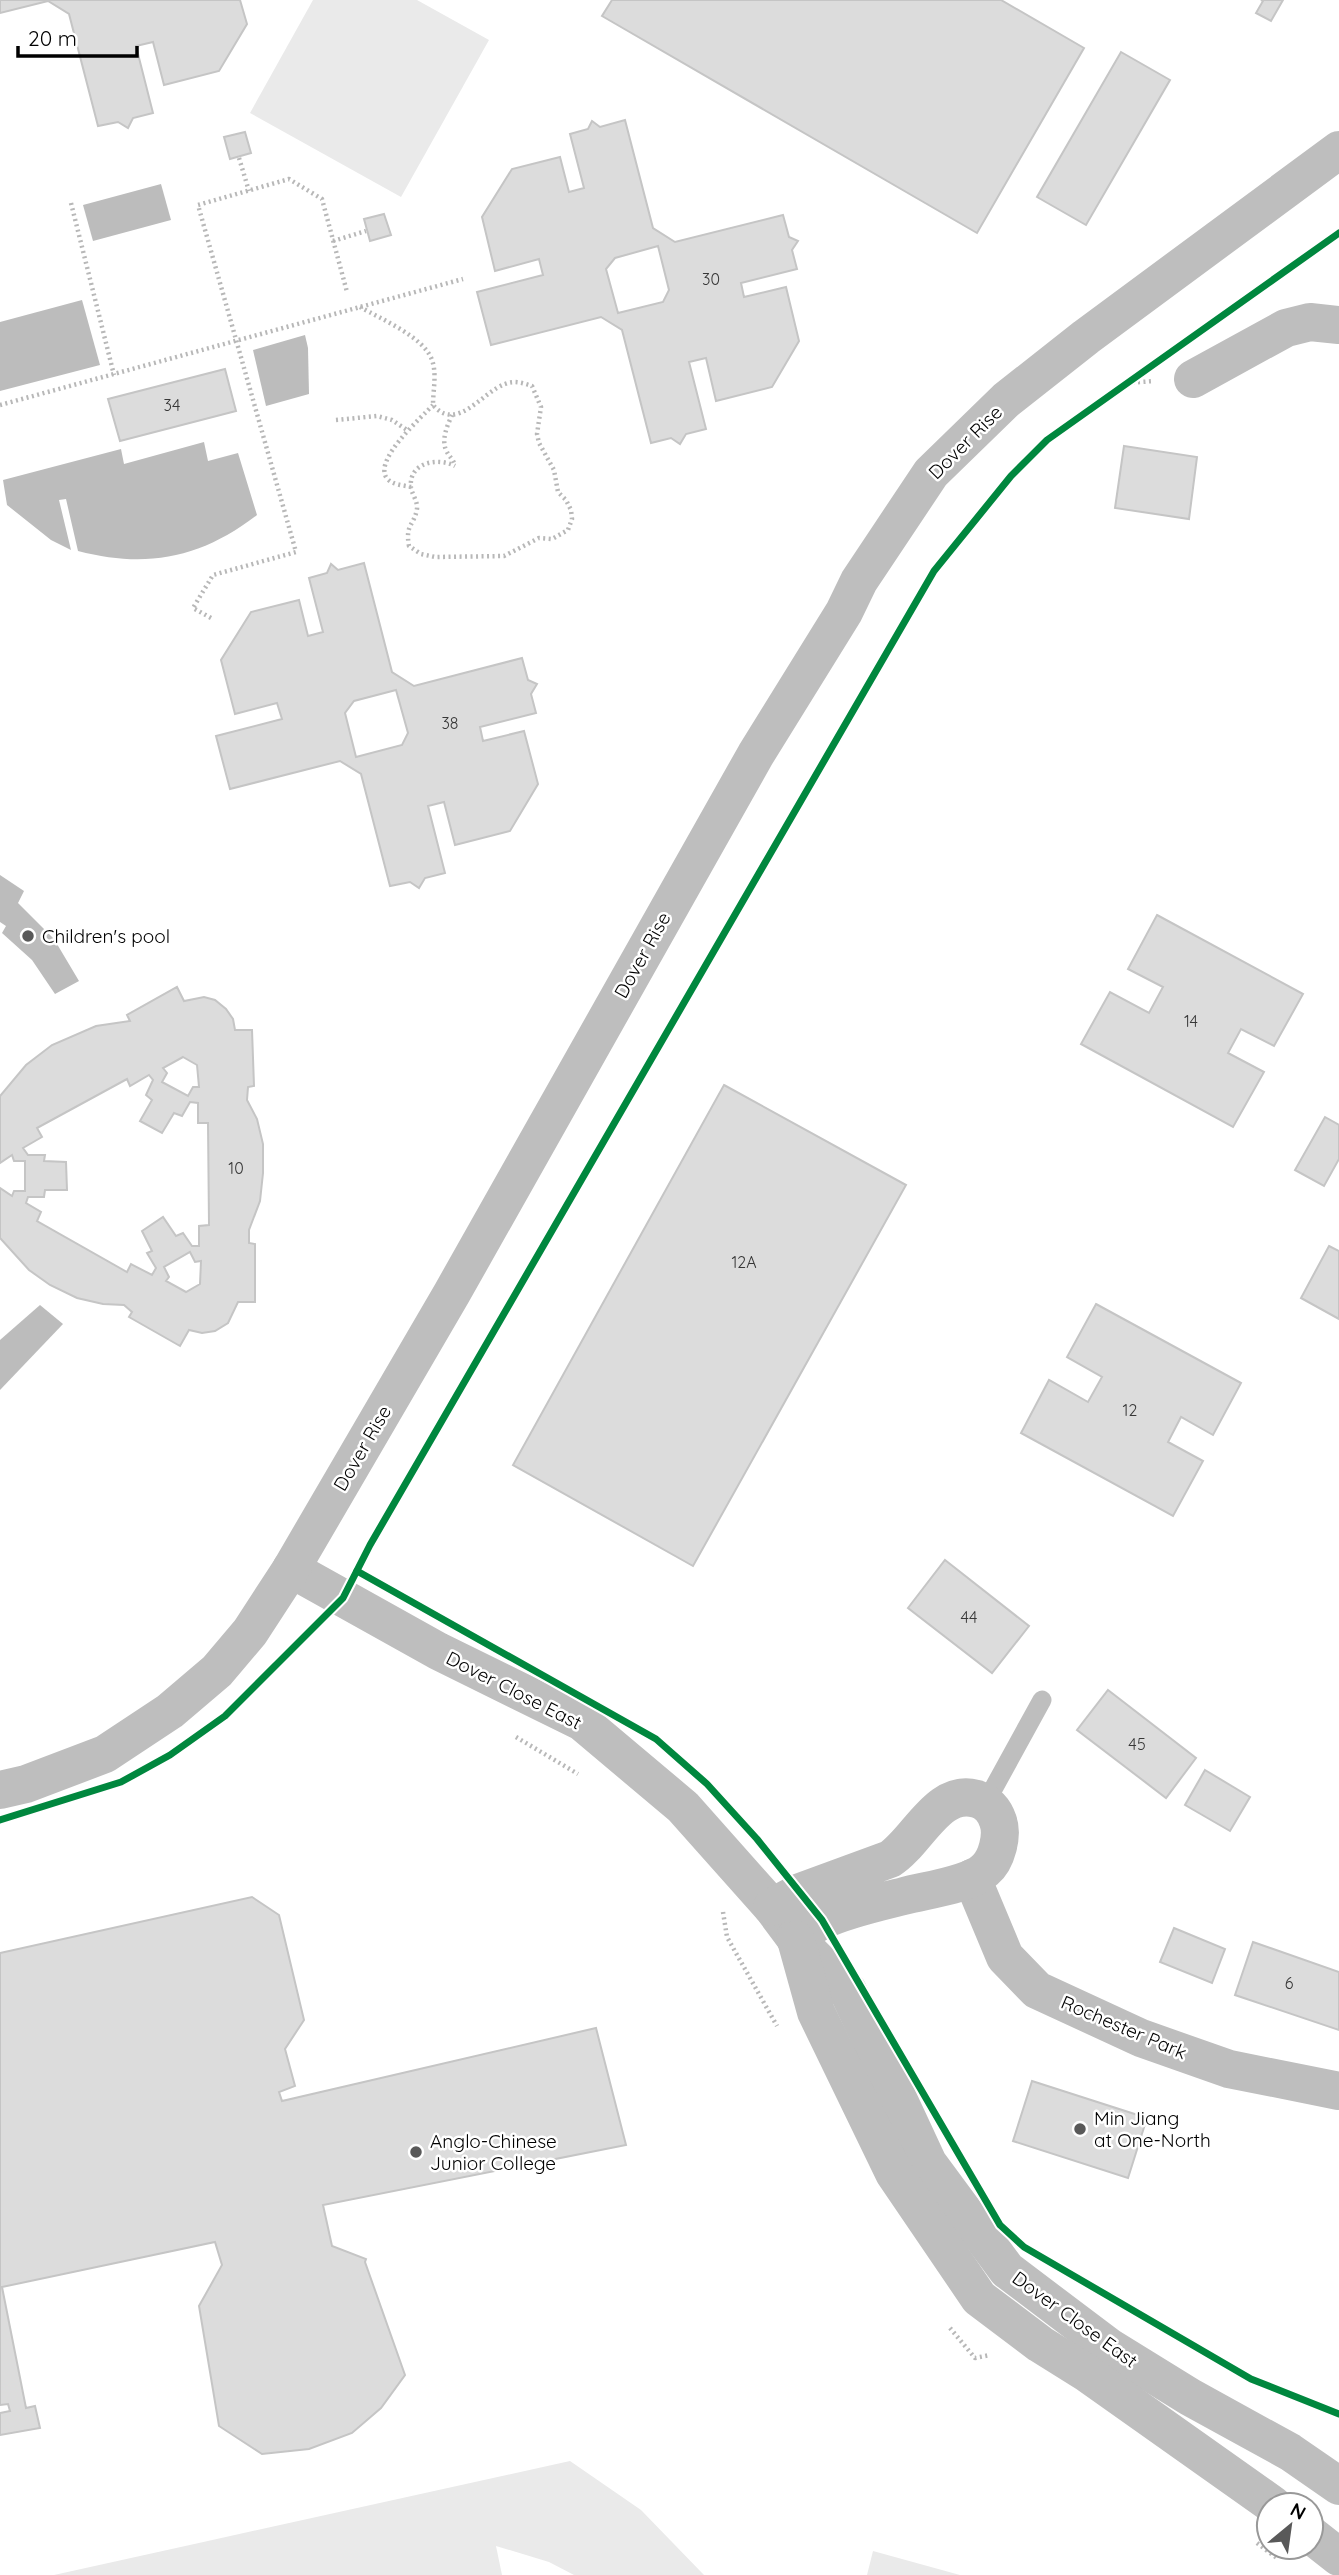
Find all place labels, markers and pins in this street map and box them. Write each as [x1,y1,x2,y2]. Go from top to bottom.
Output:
place label: Children's pool [42,924,170,948]
marker: Children's pool [20,928,36,944]
place label: Min Jiang at One-North [1094,2106,1211,2152]
marker: Min Jiang at One-North [1072,2121,1088,2137]
place label: Anglo-Chinese Junior College [430,2129,557,2175]
marker: Anglo-Chinese Junior College [408,2144,424,2160]

